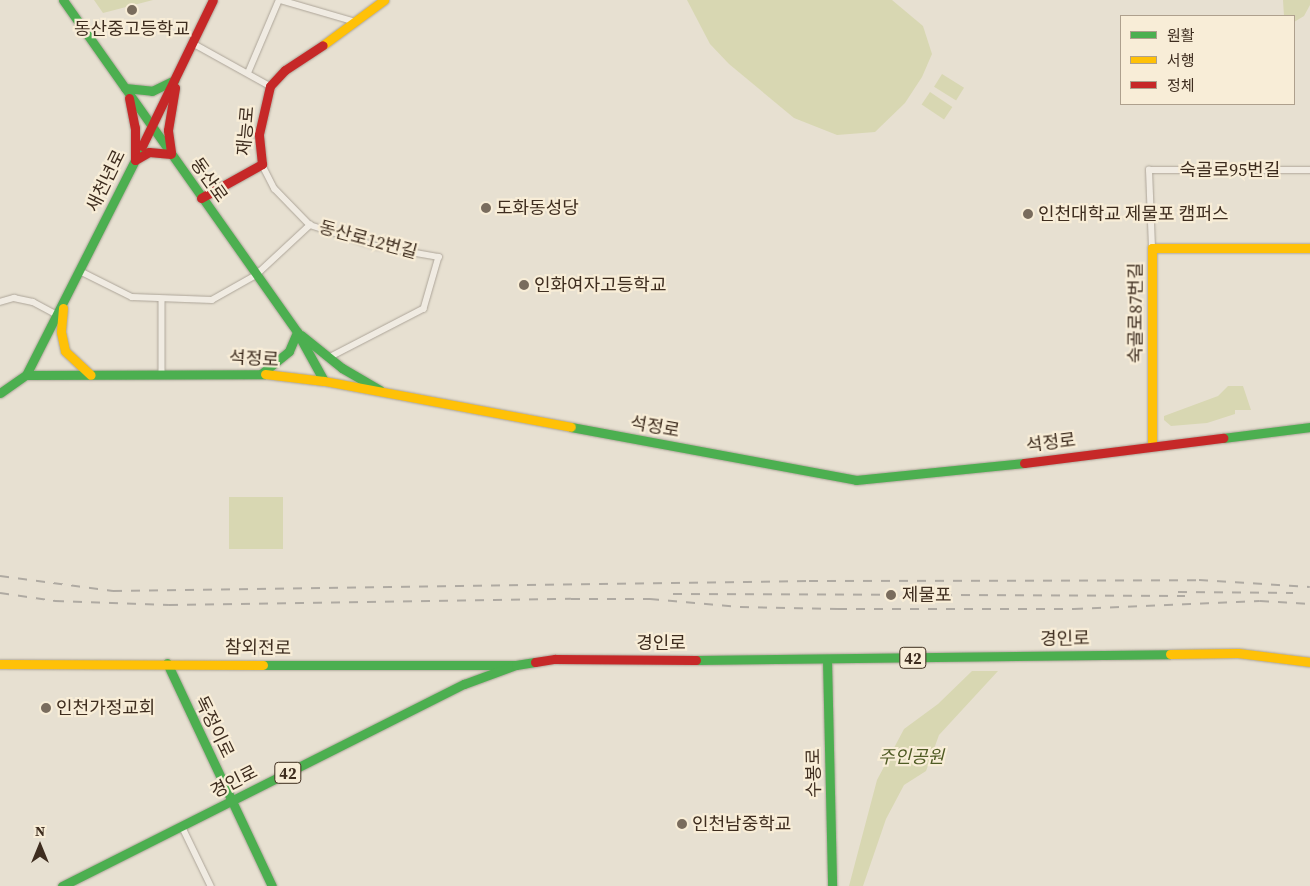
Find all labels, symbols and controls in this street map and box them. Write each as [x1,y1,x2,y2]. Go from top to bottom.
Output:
marker: 동산중고등학교 [126,4,138,16]
legend [1120,15,1295,105]
place label: 동산중고등학교 [74,18,190,40]
text: 원활 [1167,25,1195,46]
text: 서행 [1167,50,1195,71]
text: 정체 [1167,75,1195,96]
street label: 재능로 [233,105,259,157]
street label: 새천년로 [82,146,130,216]
street label: 동산로 [186,153,232,207]
street label: 숙골로95번길 [1180,159,1280,181]
place label: 도화동성당 [496,197,579,219]
marker: 도화동성당 [480,202,492,214]
place label: 인천대학교 제물포 캠퍼스 [1038,203,1229,225]
marker: 인천대학교 제물포 캠퍼스 [1022,208,1034,220]
street label: 동산로12번길 [317,217,419,263]
street label: 숙골로87번길 [1125,263,1147,363]
place label: 인화여자고등학교 [534,274,666,296]
marker: 인화여자고등학교 [518,279,530,291]
street label: 석정로 [229,347,279,371]
street label: 석정로 [629,412,681,442]
street label: 석정로 [1025,429,1077,457]
place label: 제물포 [902,584,952,606]
marker: 제물포 [884,588,898,602]
street label: 경인로 [1040,628,1090,650]
street label: 경인로 [636,632,686,654]
street label: 참외전로 [225,637,291,659]
road number: 42 [899,644,927,671]
street label: 독정이로 [190,692,238,762]
place label: 인천가정교회 [56,697,155,719]
marker: 인천가정교회 [40,702,52,714]
park label: 주인공원 [878,746,944,768]
street label: 수봉로 [803,748,825,798]
road number: 42 [274,760,302,786]
street label: 경인로 [207,761,261,803]
place label: 인천남중학교 [692,813,791,835]
marker: 인천남중학교 [676,818,688,830]
north arrow [15,821,65,871]
text: N [35,821,45,841]

